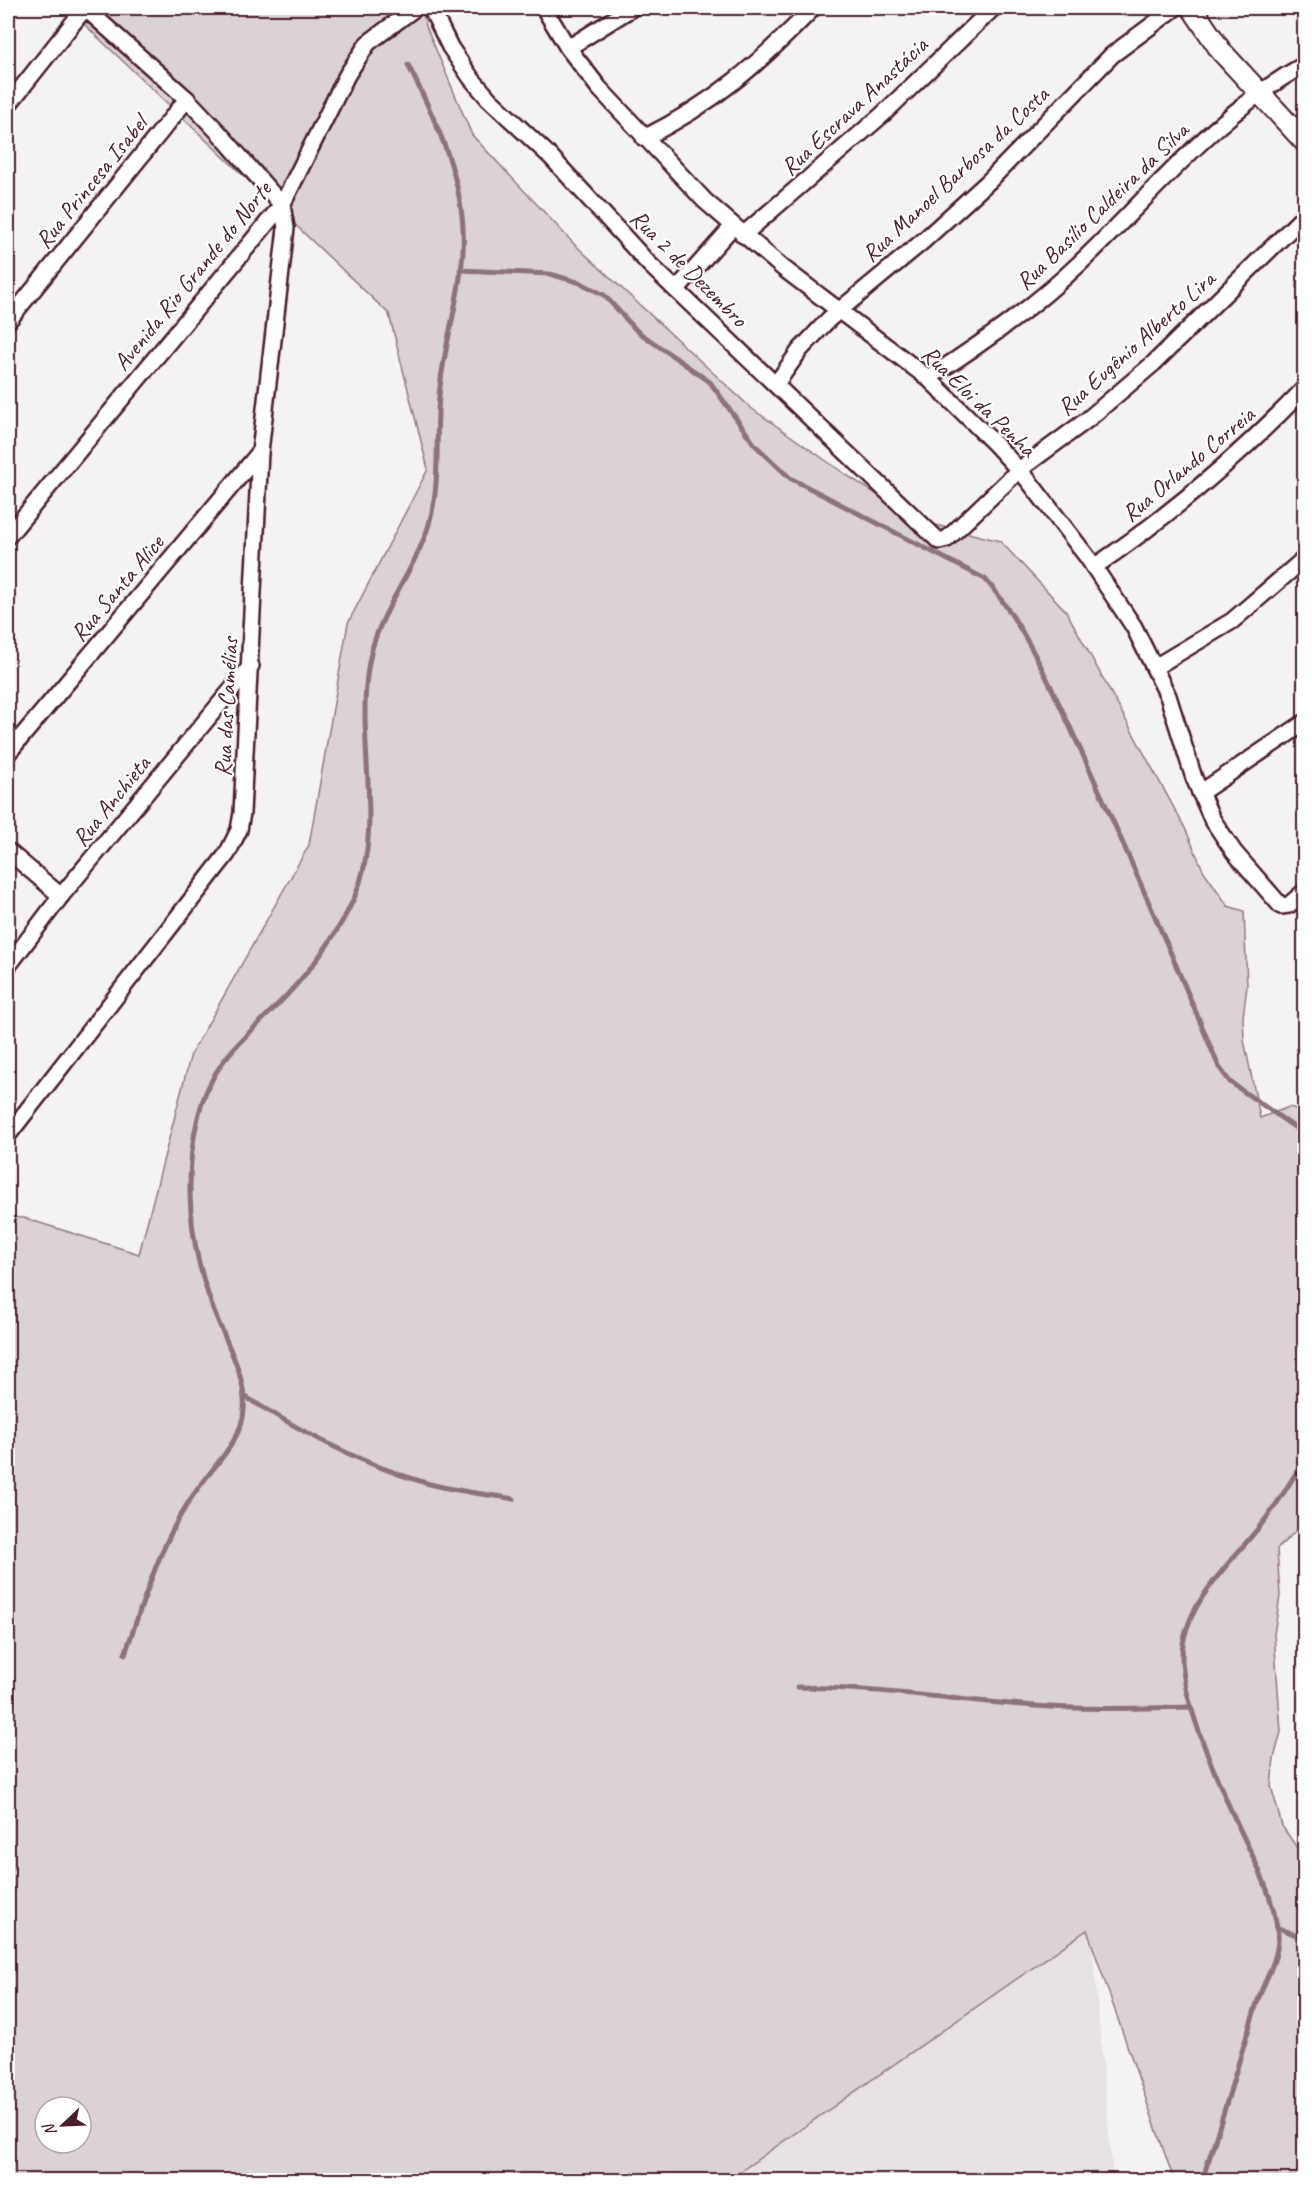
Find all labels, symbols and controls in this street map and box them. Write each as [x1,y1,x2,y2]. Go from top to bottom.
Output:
street label: Rua Escrava Anastácia [774,29,935,182]
street label: Rua Manoel Barbosa da Costa [855,79,1056,268]
street label: Rua Princesa Isabel [28,107,156,254]
street label: Rua Basílio Caldeira da Silva [1009,114,1196,296]
street label: Avenida Rio Grande do Norte [106,174,279,377]
street label: Rua 2 de Dezembro [624,203,755,334]
street label: Rua Eugênio Alberto Lira [1051,263,1223,422]
street label: Rua Eloi da Penha [915,339,1044,464]
street label: Rua Orlando Correia [1115,399,1262,528]
street label: Rua Santa Alice [64,527,172,647]
street label: Rua das Camélias [207,635,245,777]
street label: Rua Anchieta [65,748,158,853]
north arrow [33,2095,93,2155]
text: N [38,2119,61,2139]

